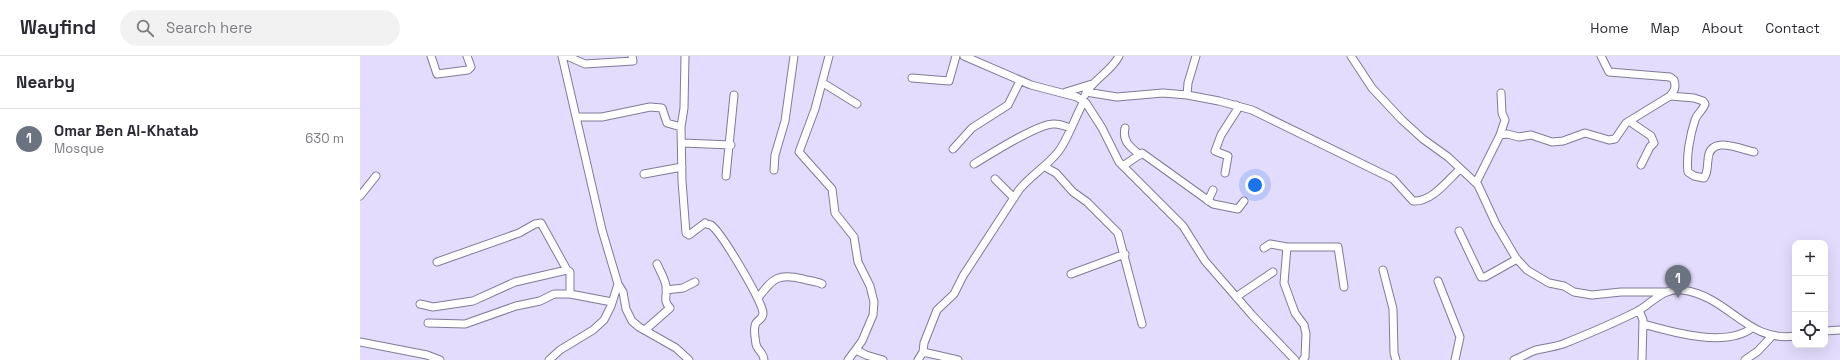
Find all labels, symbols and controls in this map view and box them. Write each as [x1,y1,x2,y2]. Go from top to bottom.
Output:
search box [120,10,400,46]
text: Wayfind [20,15,96,40]
icon: search [134,17,156,39]
text: Search here [166,18,252,37]
text: Home [1590,19,1628,37]
text: Map [1650,19,1680,37]
text: About [1702,19,1743,37]
text: Contact [1765,19,1820,37]
text: Nearby [16,71,75,93]
text: Omar Ben Al-Khatab [54,121,199,140]
text: 1 [26,130,32,147]
text: 630 m [305,130,344,147]
text: Mosque [54,140,104,157]
your location [1245,175,1265,195]
map controls [1792,240,1828,348]
button: + [1792,240,1828,276]
pin: 1 [1665,265,1691,298]
button: − [1792,276,1828,312]
button: locate [1792,312,1828,348]

